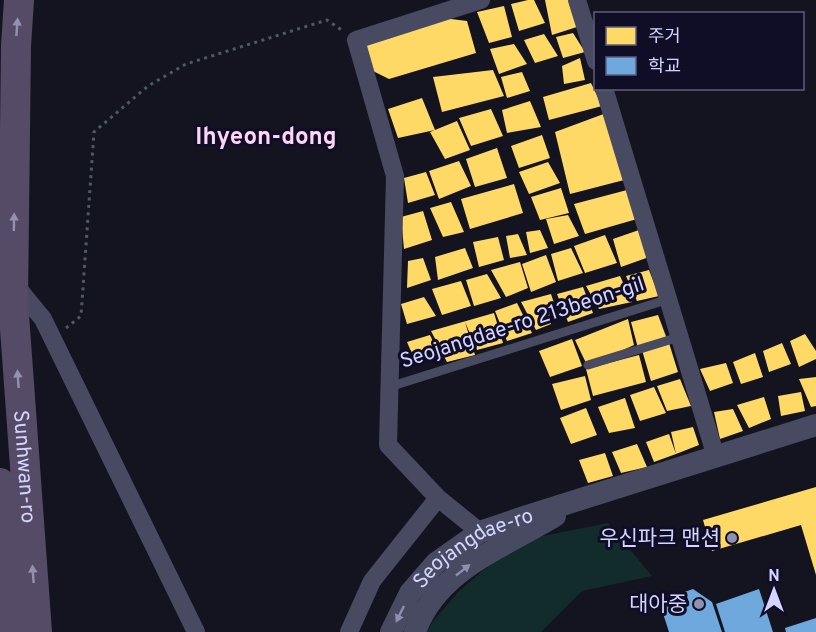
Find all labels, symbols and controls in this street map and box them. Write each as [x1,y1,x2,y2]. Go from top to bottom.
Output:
legend [594,12,804,90]
one-way arrow [13,17,22,36]
text: 주거 [648,26,681,49]
text: 학교 [648,56,681,79]
district label: Ihyeon-dong [195,123,337,153]
one-way arrow [9,212,19,231]
street label: Seojangdae-ro 213beon-gil [397,271,648,376]
one-way arrow [14,370,23,389]
street label: Sunhwan-ro [6,409,41,524]
street label: Seojangdae-ro [408,503,537,595]
place label: 우신파크 맨션 [599,526,720,553]
marker: 우신파크 맨션 [725,531,739,545]
north arrow [744,560,804,620]
one-way arrow [28,564,38,583]
one-way arrow [454,564,470,576]
text: N [768,567,780,587]
place label: 대아중 [629,592,687,619]
marker: 대아중 [692,597,706,611]
one-way arrow [395,605,405,623]

